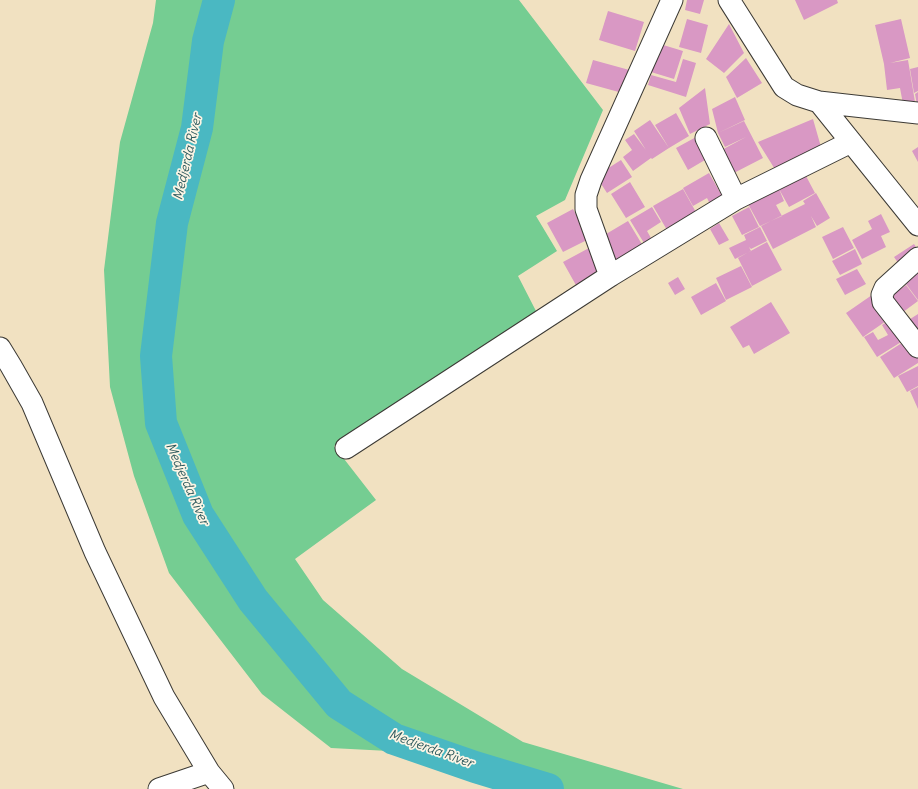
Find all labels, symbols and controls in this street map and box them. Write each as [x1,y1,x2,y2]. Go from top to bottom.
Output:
water label: Medjerda River [170,112,206,202]
water label: Medjerda River [162,441,212,527]
water label: Medjerda River [387,727,475,771]

